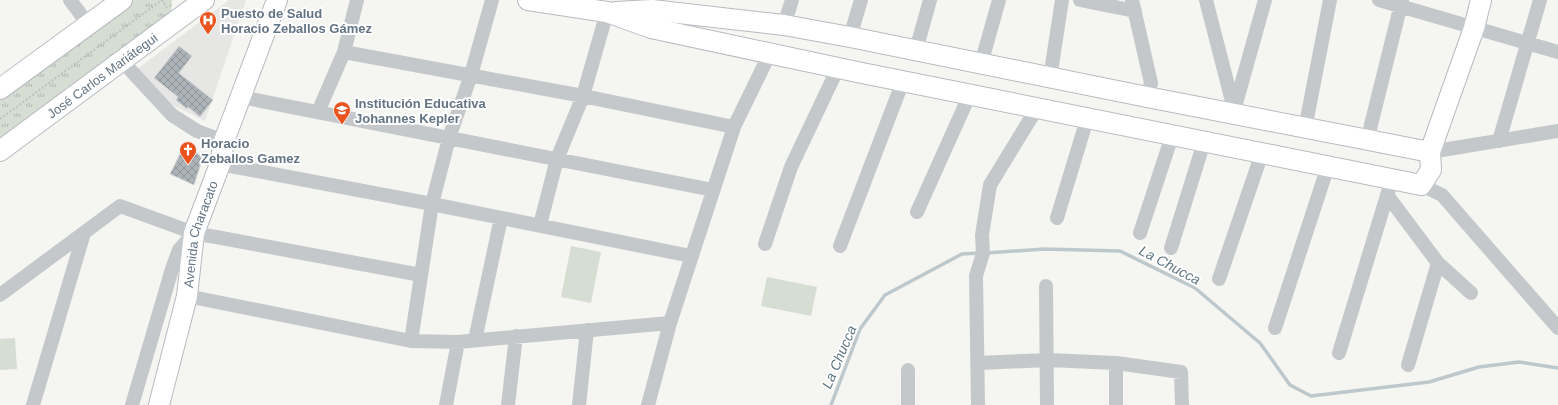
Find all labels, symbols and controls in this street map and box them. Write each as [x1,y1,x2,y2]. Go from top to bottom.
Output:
place label: Puesto de Salud Horacio Zeballos Gámez [221,6,372,36]
hospital icon: Puesto de Salud Horacio Zeballos Gámez [198,10,218,35]
street label: José Carlos Mariátegui [44,30,160,121]
place label: Institución Educativa Johannes Kepler [355,96,487,126]
school or university icon: Institución Educativa Johannes Kepler [332,100,352,125]
place label: Horacio Zeballos Gamez [201,136,300,166]
church icon: Horacio Zeballos Gamez [178,140,198,165]
street label: Avenida Characato [181,179,221,289]
water label: La Chucca [1137,242,1203,288]
water label: La Chucca [819,323,860,391]

